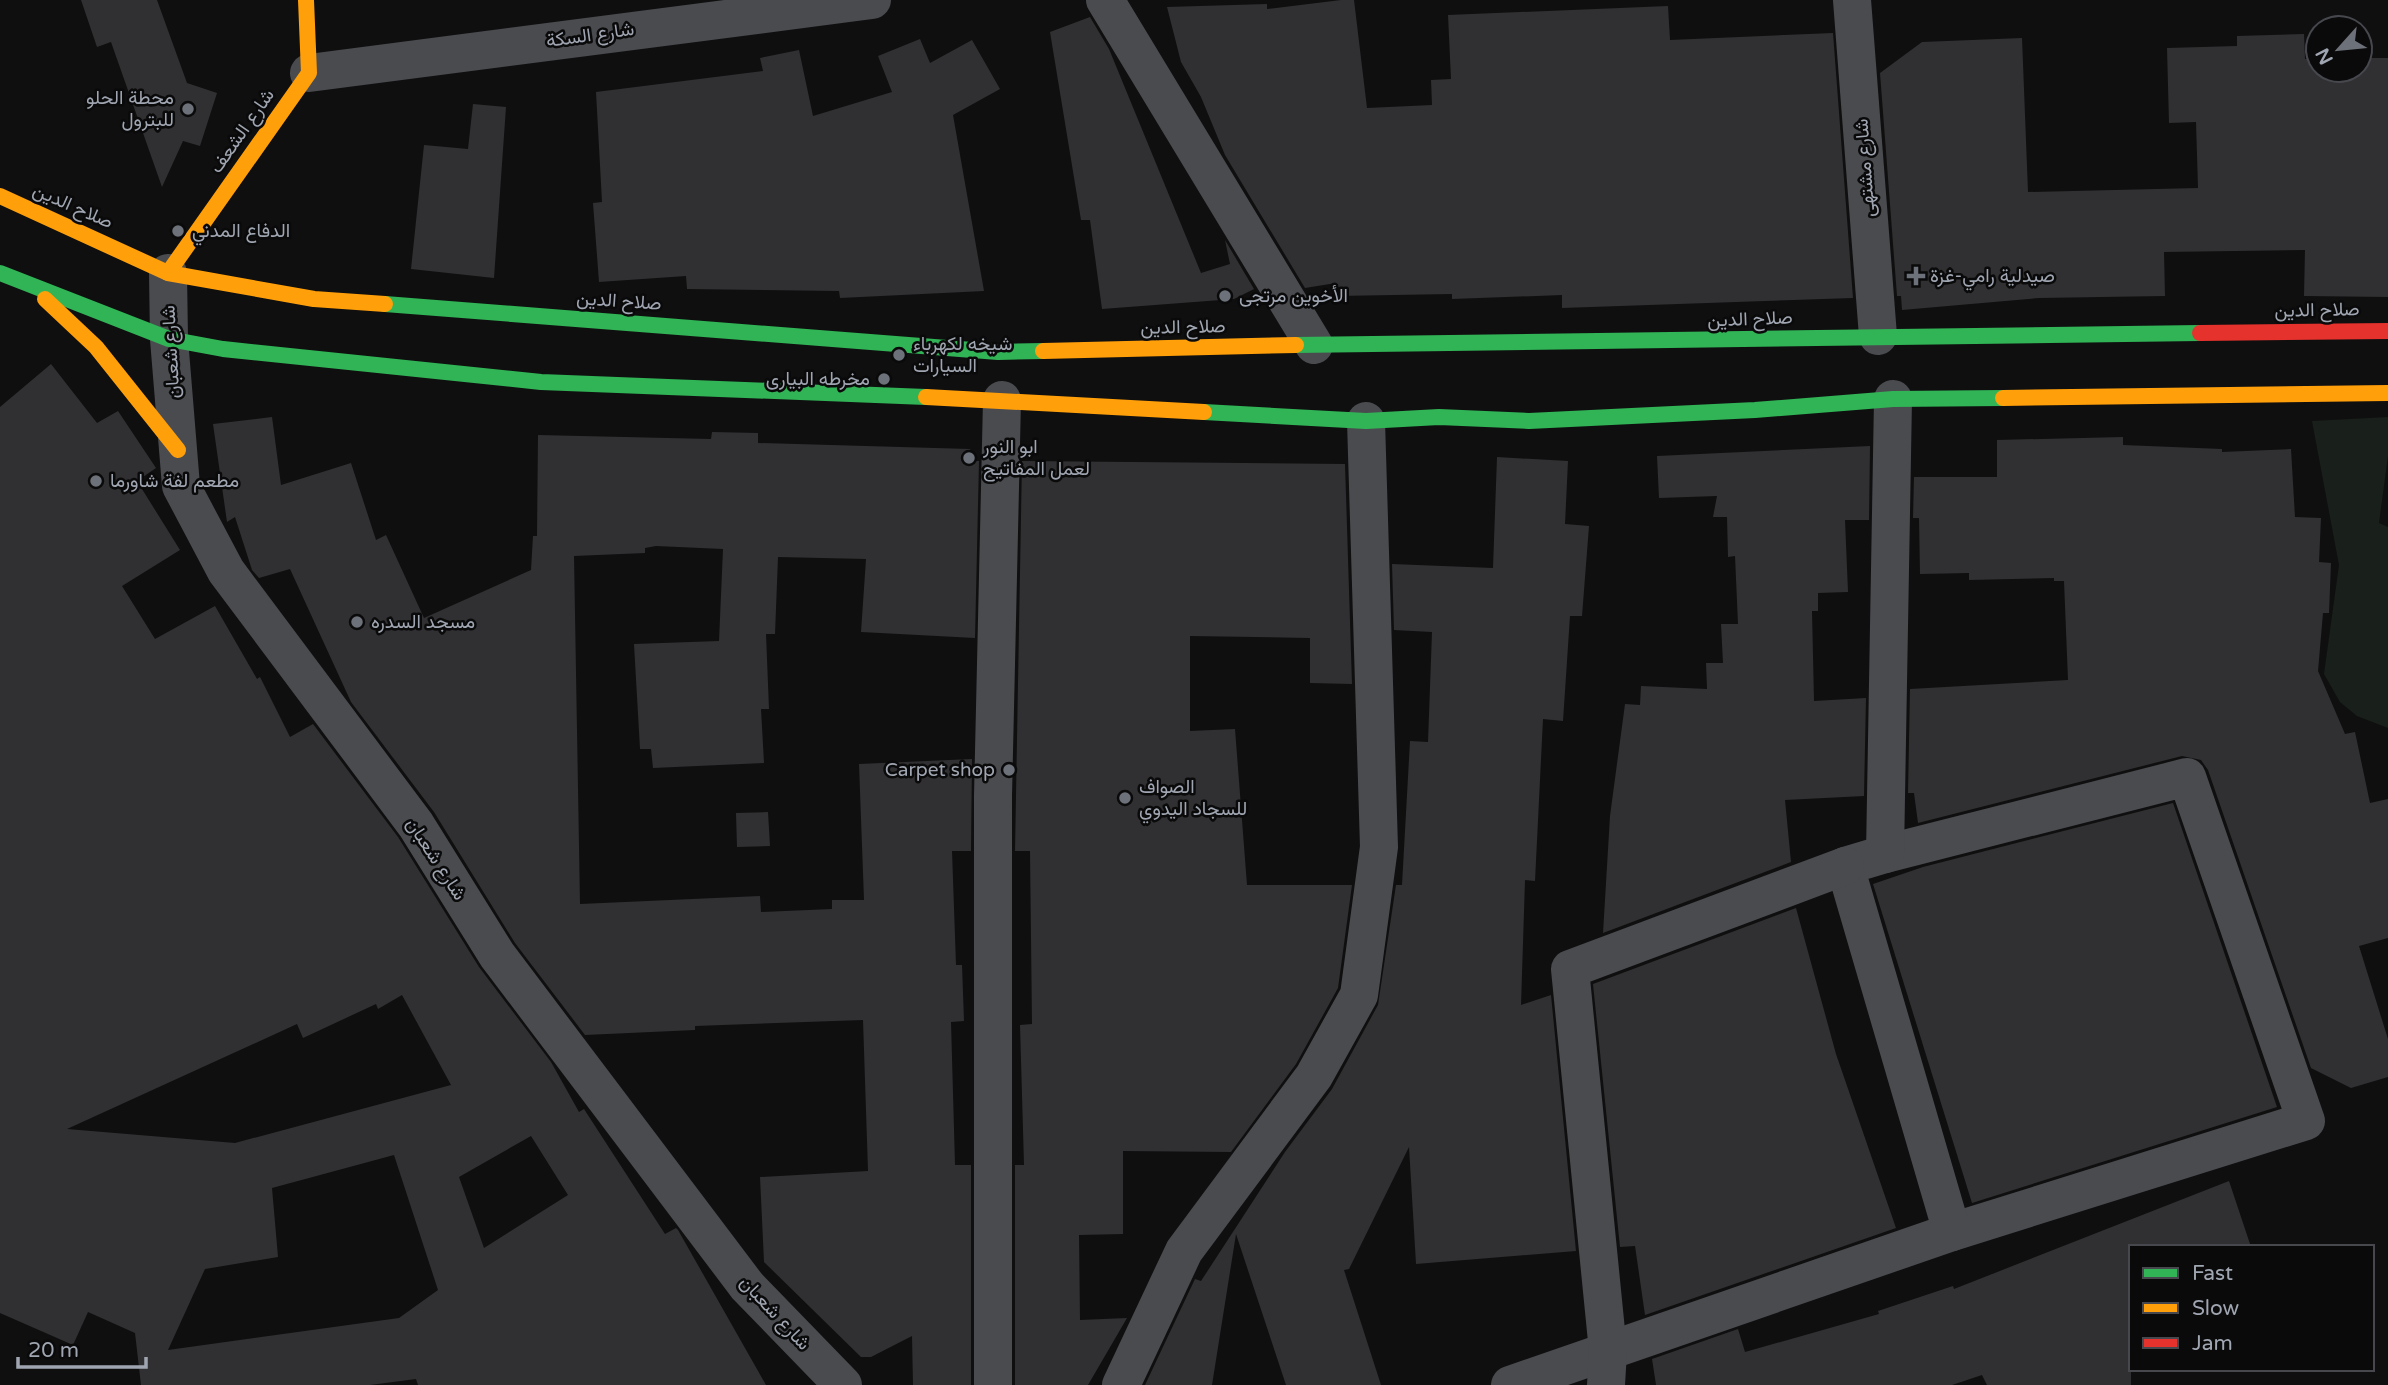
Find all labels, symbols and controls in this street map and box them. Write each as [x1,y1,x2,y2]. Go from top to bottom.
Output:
north arrow [2304,14,2374,84]
street label: شارع السكة [545,18,636,53]
text: N [2311,44,2338,68]
street label: شارع الشعف [205,85,280,178]
place label: محطة الحلو للبترول [86,87,174,131]
marker: محطة الحلو للبترول [180,101,196,117]
street label: شارع مشتهى [1851,118,1880,218]
street label: صلاح الدين [29,179,116,234]
place label: الدفاع المدني [192,220,290,246]
marker: الدفاع المدني [170,223,186,239]
place label: صيدلية رامي-غزة [1930,265,2055,291]
marker: صيدلية رامي-غزة [1908,268,1924,284]
place label: الأخوين مرتجى [1239,285,1348,307]
street label: صلاح الدين [576,287,662,316]
marker: الأخوين مرتجى [1217,288,1233,304]
street label: صلاح الدين [2274,298,2360,323]
street label: شارع شعبان [158,305,185,399]
street label: صلاح الدين [1707,307,1793,332]
street label: صلاح الدين [1140,315,1226,340]
place label: شيخه لكهرباء السيارات [913,333,1012,377]
marker: شيخه لكهرباء السيارات [891,347,907,363]
place label: مخرطه البيارى [766,368,870,390]
marker: مخرطه البيارى [876,371,892,387]
place label: ابو النور لعمل المفاتيح [982,436,1090,482]
marker: ابو النور لعمل المفاتيح [961,450,977,466]
place label: مطعم لفة شاورما [110,470,239,493]
marker: مطعم لفة شاورما [88,473,104,489]
place label: مسجد السدره [371,611,475,633]
marker: مسجد السدره [349,614,365,630]
place label: Carpet shop [885,759,995,781]
marker: Carpet shop [1001,762,1017,778]
place label: الصواف للسجاد اليدوي [1139,776,1247,824]
marker: الصواف للسجاد اليدوي [1117,790,1133,806]
street label: شارع شعبان [400,814,471,905]
legend [2129,1245,2374,1371]
text: Fast [2192,1261,2233,1286]
street label: شارع شعبان [734,1271,815,1355]
text: Slow [2192,1296,2240,1321]
scale bar [18,1326,145,1370]
text: Jam [2192,1331,2233,1356]
text: 20 m [28,1338,79,1363]

